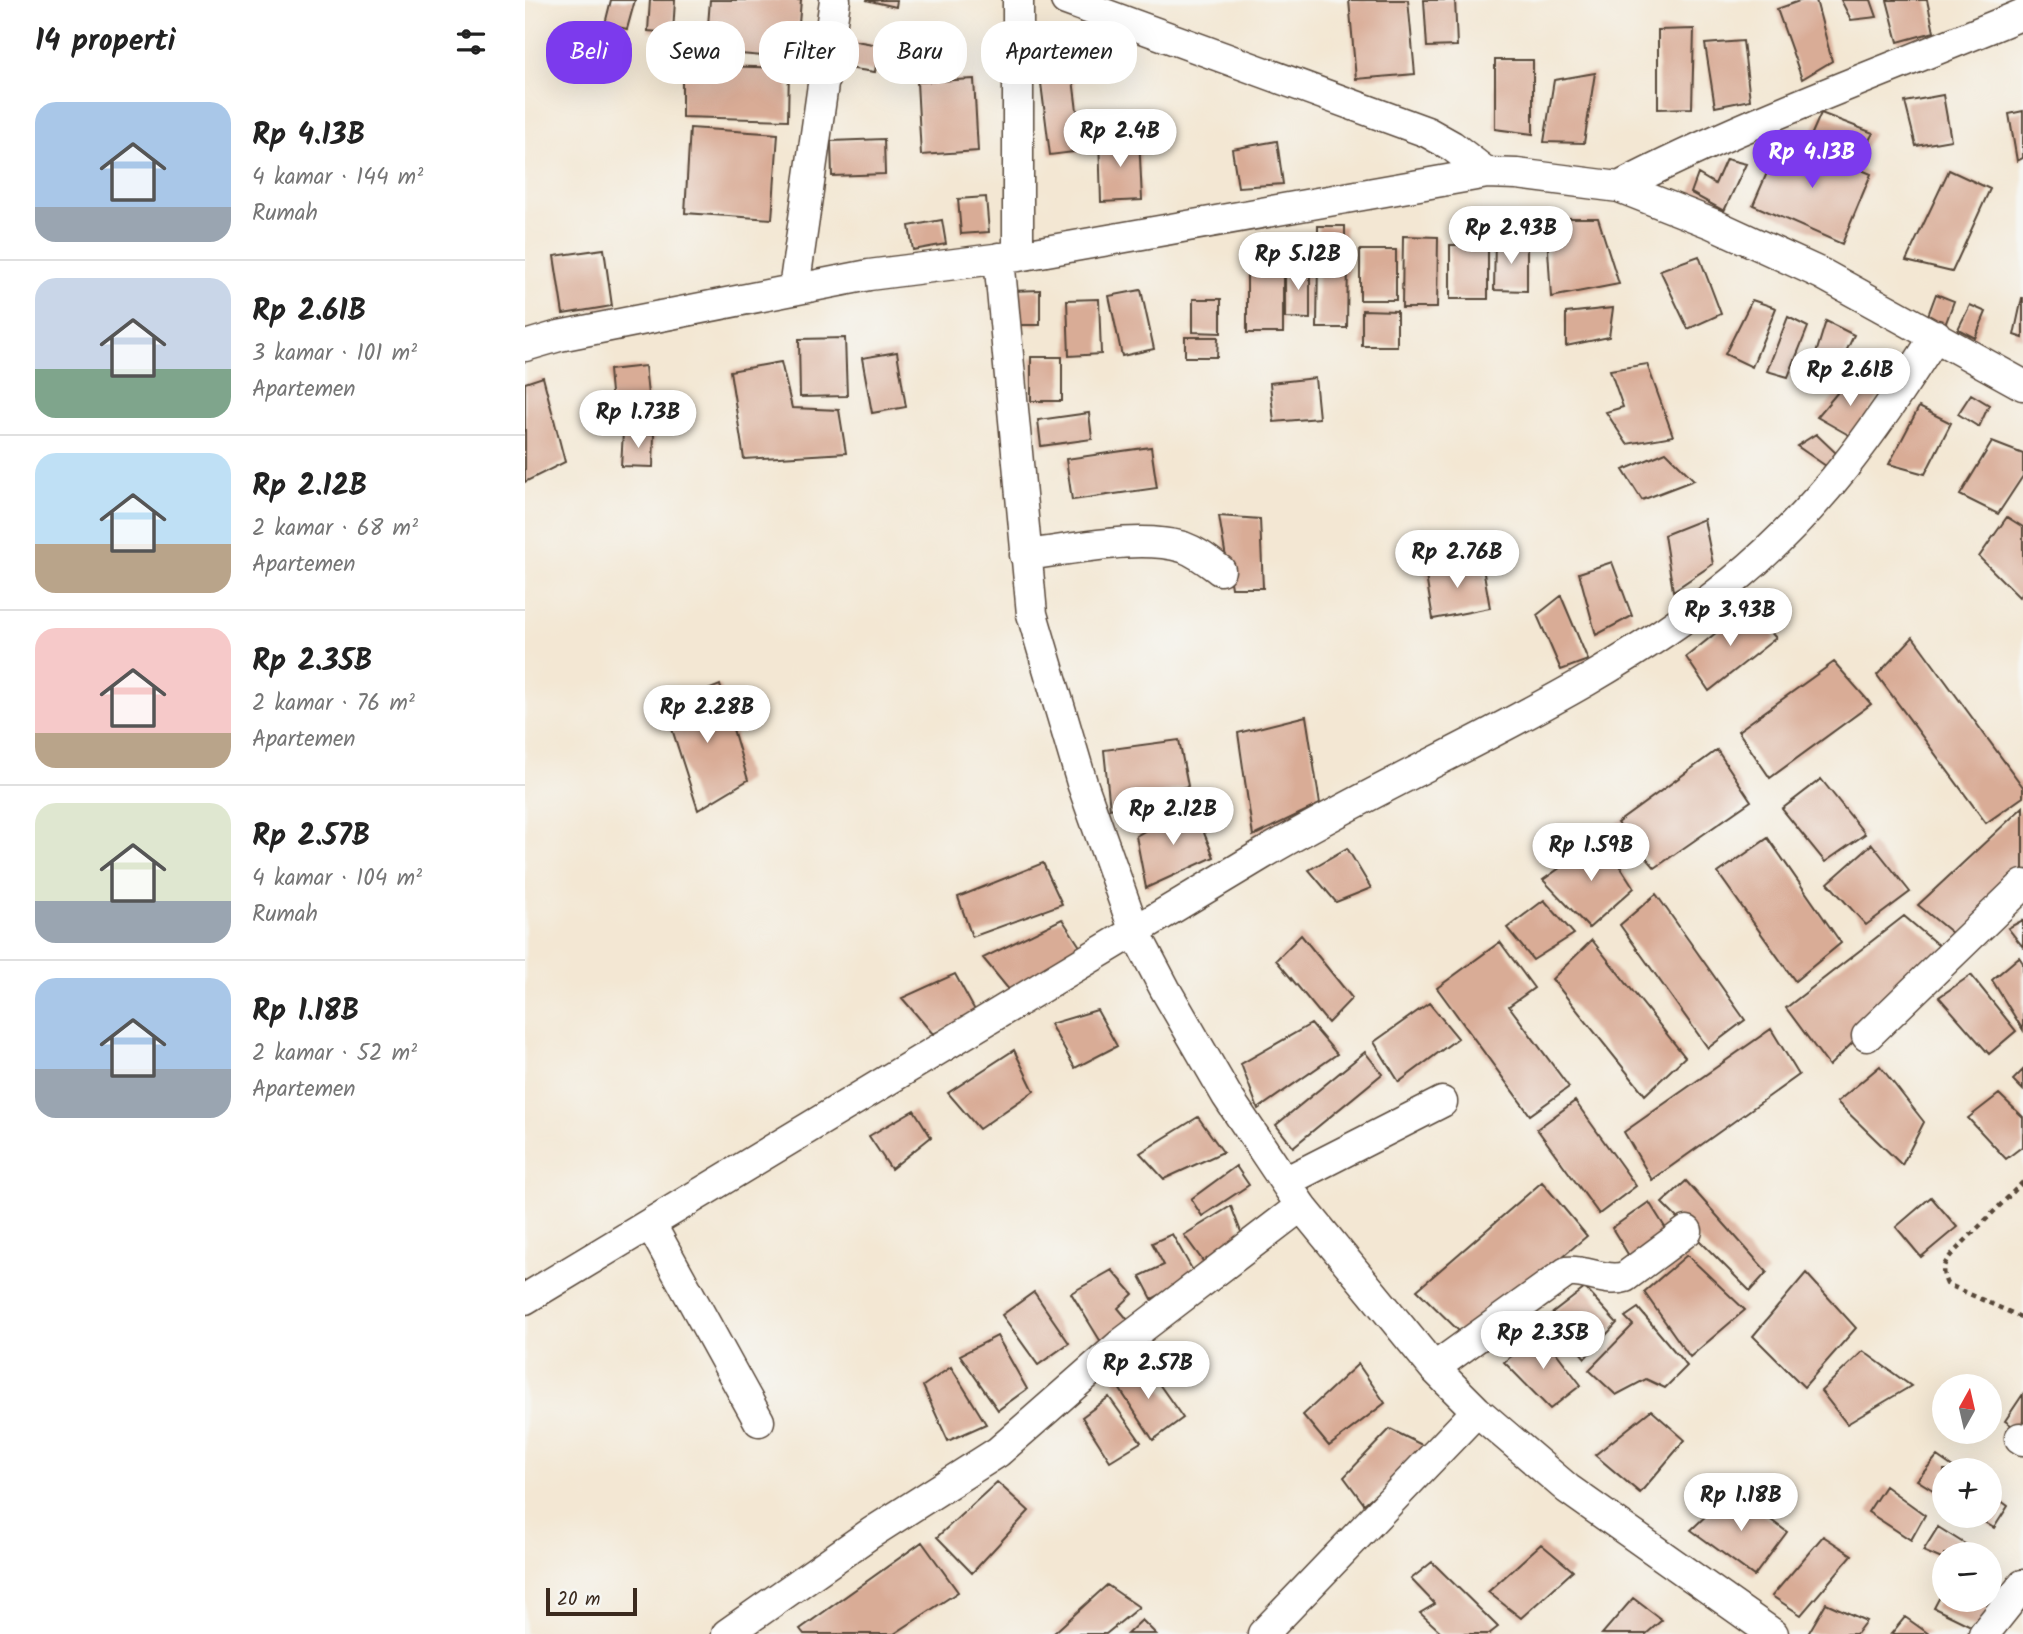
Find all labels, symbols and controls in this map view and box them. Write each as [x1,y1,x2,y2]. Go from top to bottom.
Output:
text: 14 properti [35,18,176,66]
chip: Beli [546,21,632,84]
chip: Sewa [646,21,745,84]
chip: Filter [759,21,859,84]
chip: Baru [873,21,967,84]
chip: Apartemen [981,21,1137,84]
icon: filters [452,23,490,61]
pin: Rp 2.4B [1055,110,1185,169]
text: Rp 4.13B [252,112,365,160]
text: Rp 2.4B [1080,114,1160,150]
icon: home [91,130,175,214]
pin: Rp 4.13B [1740,130,1884,190]
text: Rp 4.13B [1769,135,1855,171]
text: 4 kamar · 144 m² [252,160,423,196]
text: Rumah [252,196,318,232]
pin: Rp 2.93B [1439,206,1583,266]
text: Rp 2.93B [1465,211,1557,247]
pin: Rp 5.12B [1226,232,1370,292]
text: Rp 5.12B [1255,237,1341,273]
text: Rp 2.61B [252,288,366,336]
icon: home [91,306,175,390]
text: 3 kamar · 101 m² [252,336,417,372]
pin: Rp 2.61B [1778,348,1922,408]
text: Rp 2.61B [1806,353,1894,389]
text: Apartemen [252,372,356,408]
pin: Rp 1.73B [566,391,710,450]
text: Rp 1.73B [595,395,681,431]
text: Rp 2.12B [252,463,368,511]
icon: home [91,481,175,565]
text: 2 kamar · 68 m² [252,511,418,547]
pin: Rp 2.76B [1385,530,1529,590]
text: Rp 2.76B [1411,535,1503,571]
text: Apartemen [252,547,356,583]
pin: Rp 3.93B [1658,588,1802,648]
text: Rp 3.93B [1684,593,1776,629]
text: Rp 2.35B [252,638,373,686]
icon: home [91,656,175,740]
text: 2 kamar · 76 m² [252,686,415,722]
pin: Rp 2.28B [635,686,779,745]
text: Rp 2.28B [659,690,755,726]
text: Apartemen [252,722,356,758]
pin: Rp 2.12B [1101,788,1245,847]
text: Rp 2.12B [1129,792,1217,828]
text: Rp 2.57B [252,813,370,861]
pin: Rp 1.59B [1519,824,1663,883]
text: Rp 1.59B [1548,828,1634,864]
icon: home [91,831,175,915]
text: 4 kamar · 104 m² [252,861,422,897]
text: Rumah [252,897,318,933]
text: Rp 1.18B [252,988,359,1036]
icon: home [91,1006,175,1090]
text: 2 kamar · 52 m² [252,1036,417,1072]
text: Apartemen [252,1072,356,1108]
pin: Rp 2.35B [1471,1312,1615,1371]
text: Rp 2.35B [1497,1316,1589,1352]
pin: Rp 2.57B [1076,1342,1220,1401]
text: Rp 2.57B [1103,1346,1193,1382]
north arrow [1932,1374,2002,1444]
map controls [1932,1374,2002,1612]
button: + [1932,1458,2002,1528]
pin: Rp 1.18B [1669,1474,1813,1533]
text: Rp 1.18B [1700,1478,1782,1514]
button: − [1932,1542,2002,1612]
scale bar [546,1585,637,1617]
text: 20 m [557,1585,600,1615]

